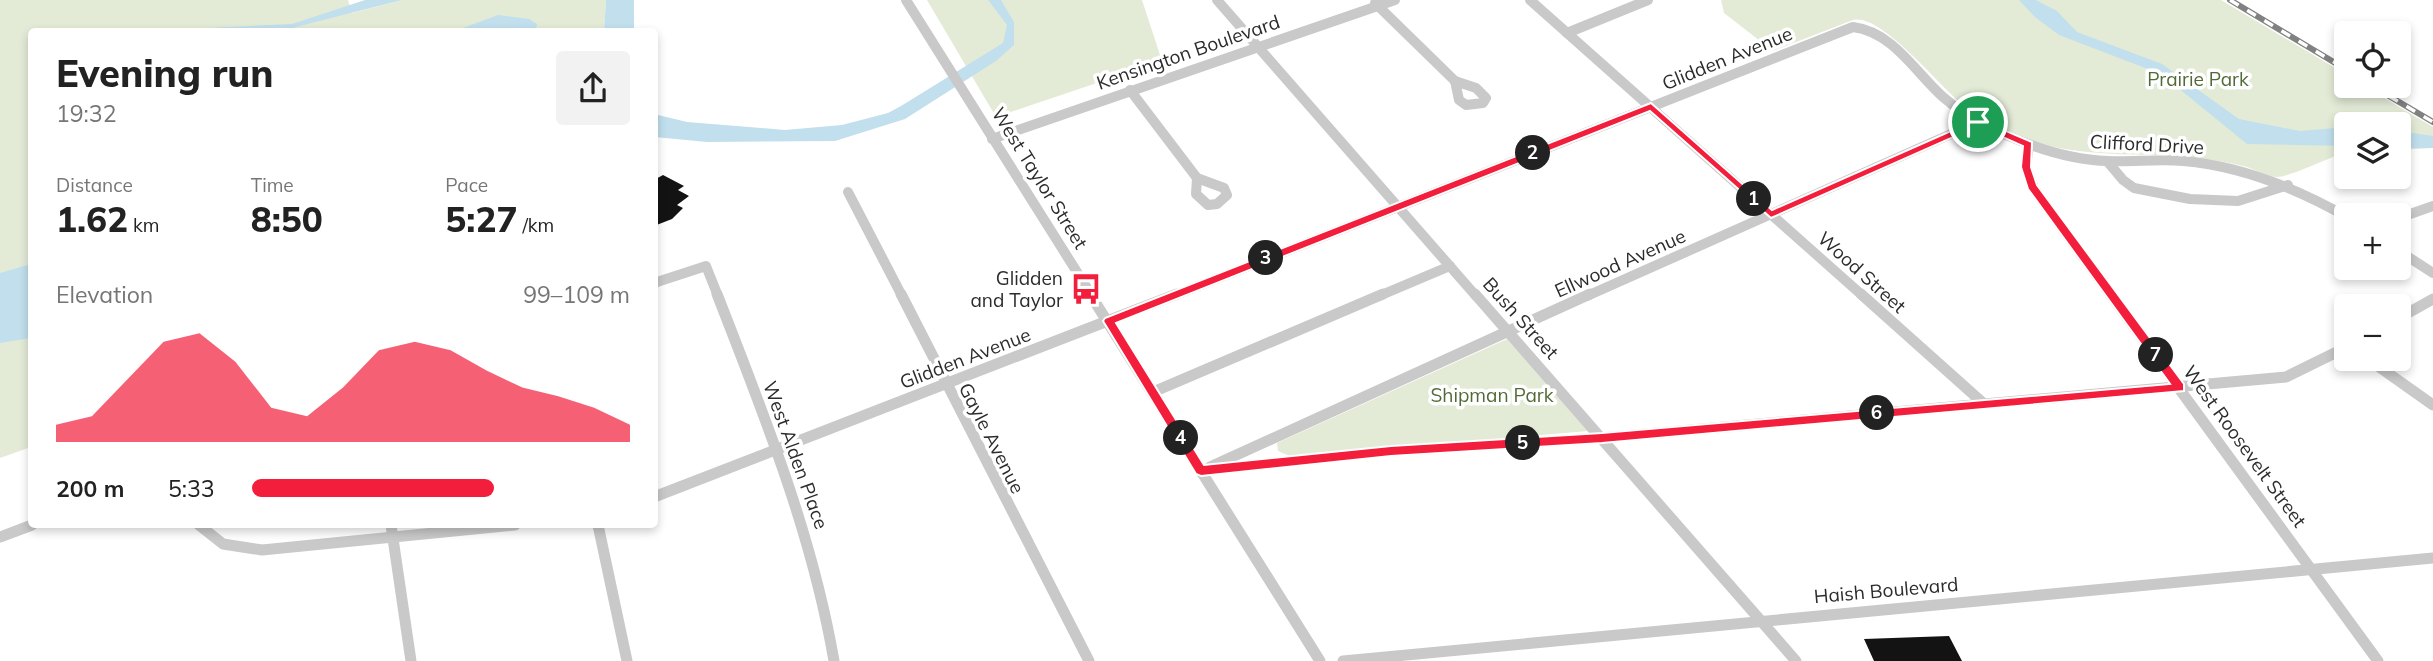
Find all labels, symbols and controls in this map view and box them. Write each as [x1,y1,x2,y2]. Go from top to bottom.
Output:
street label: Kensington Boulevard [1093,9,1283,95]
street label: Glidden Avenue [1658,21,1796,95]
map controls [2334,21,2411,371]
button: locate [2334,21,2411,98]
text: Evening run [56,49,274,97]
button: share [556,51,630,125]
park label: Prairie Park [2147,67,2249,91]
pin [1948,92,2008,152]
text: 19:32 [56,99,116,128]
street label: West Taylor Street [987,103,1093,254]
icon: arrive [1959,103,1997,141]
button: layers [2334,112,2411,189]
street label: Clifford Drive [2089,129,2205,159]
pin: 2 [1516,136,1550,170]
text: 2 [1527,140,1538,164]
text: Distance [56,173,133,197]
text: Time [251,173,294,197]
text: Pace [445,173,488,197]
pin: 1 [1736,182,1772,216]
text: 1 [1748,186,1759,210]
text: 1.62 [56,197,128,241]
text: 8:50 [251,197,323,241]
text: 5:27 [445,197,517,241]
button: + [2334,203,2411,280]
text: km [128,213,160,237]
text: /km [517,213,554,237]
street label: Ellwood Avenue [1551,223,1689,303]
street label: Wood Street [1813,226,1911,318]
pin: 3 [1248,240,1284,276]
text: 3 [1260,245,1271,269]
place label: Glidden and Taylor [970,266,1063,312]
bus stop icon: Glidden and Taylor [1069,272,1103,306]
street label: Bush Street [1478,272,1564,364]
text: Elevation [56,280,153,309]
text: 99–109 m [523,280,630,309]
button: − [2334,294,2411,371]
street label: Glidden Avenue [896,322,1034,394]
pin: 7 [2138,338,2174,372]
text: 7 [2150,342,2161,366]
street label: West Roosevelt Street [2178,360,2312,532]
street label: West Alden Place [758,378,834,532]
street label: Gayle Avenue [954,379,1030,497]
park label: Shipman Park [1430,383,1554,407]
pin: 6 [1860,396,1895,430]
text: 6 [1871,400,1882,424]
pin: 4 [1164,420,1198,456]
text: 4 [1175,425,1186,449]
pin: 5 [1506,426,1540,460]
text: 5 [1517,430,1528,454]
text: 200 m [56,474,124,503]
text: 5:33 [168,474,215,503]
street label: Haish Boulevard [1813,572,1959,608]

